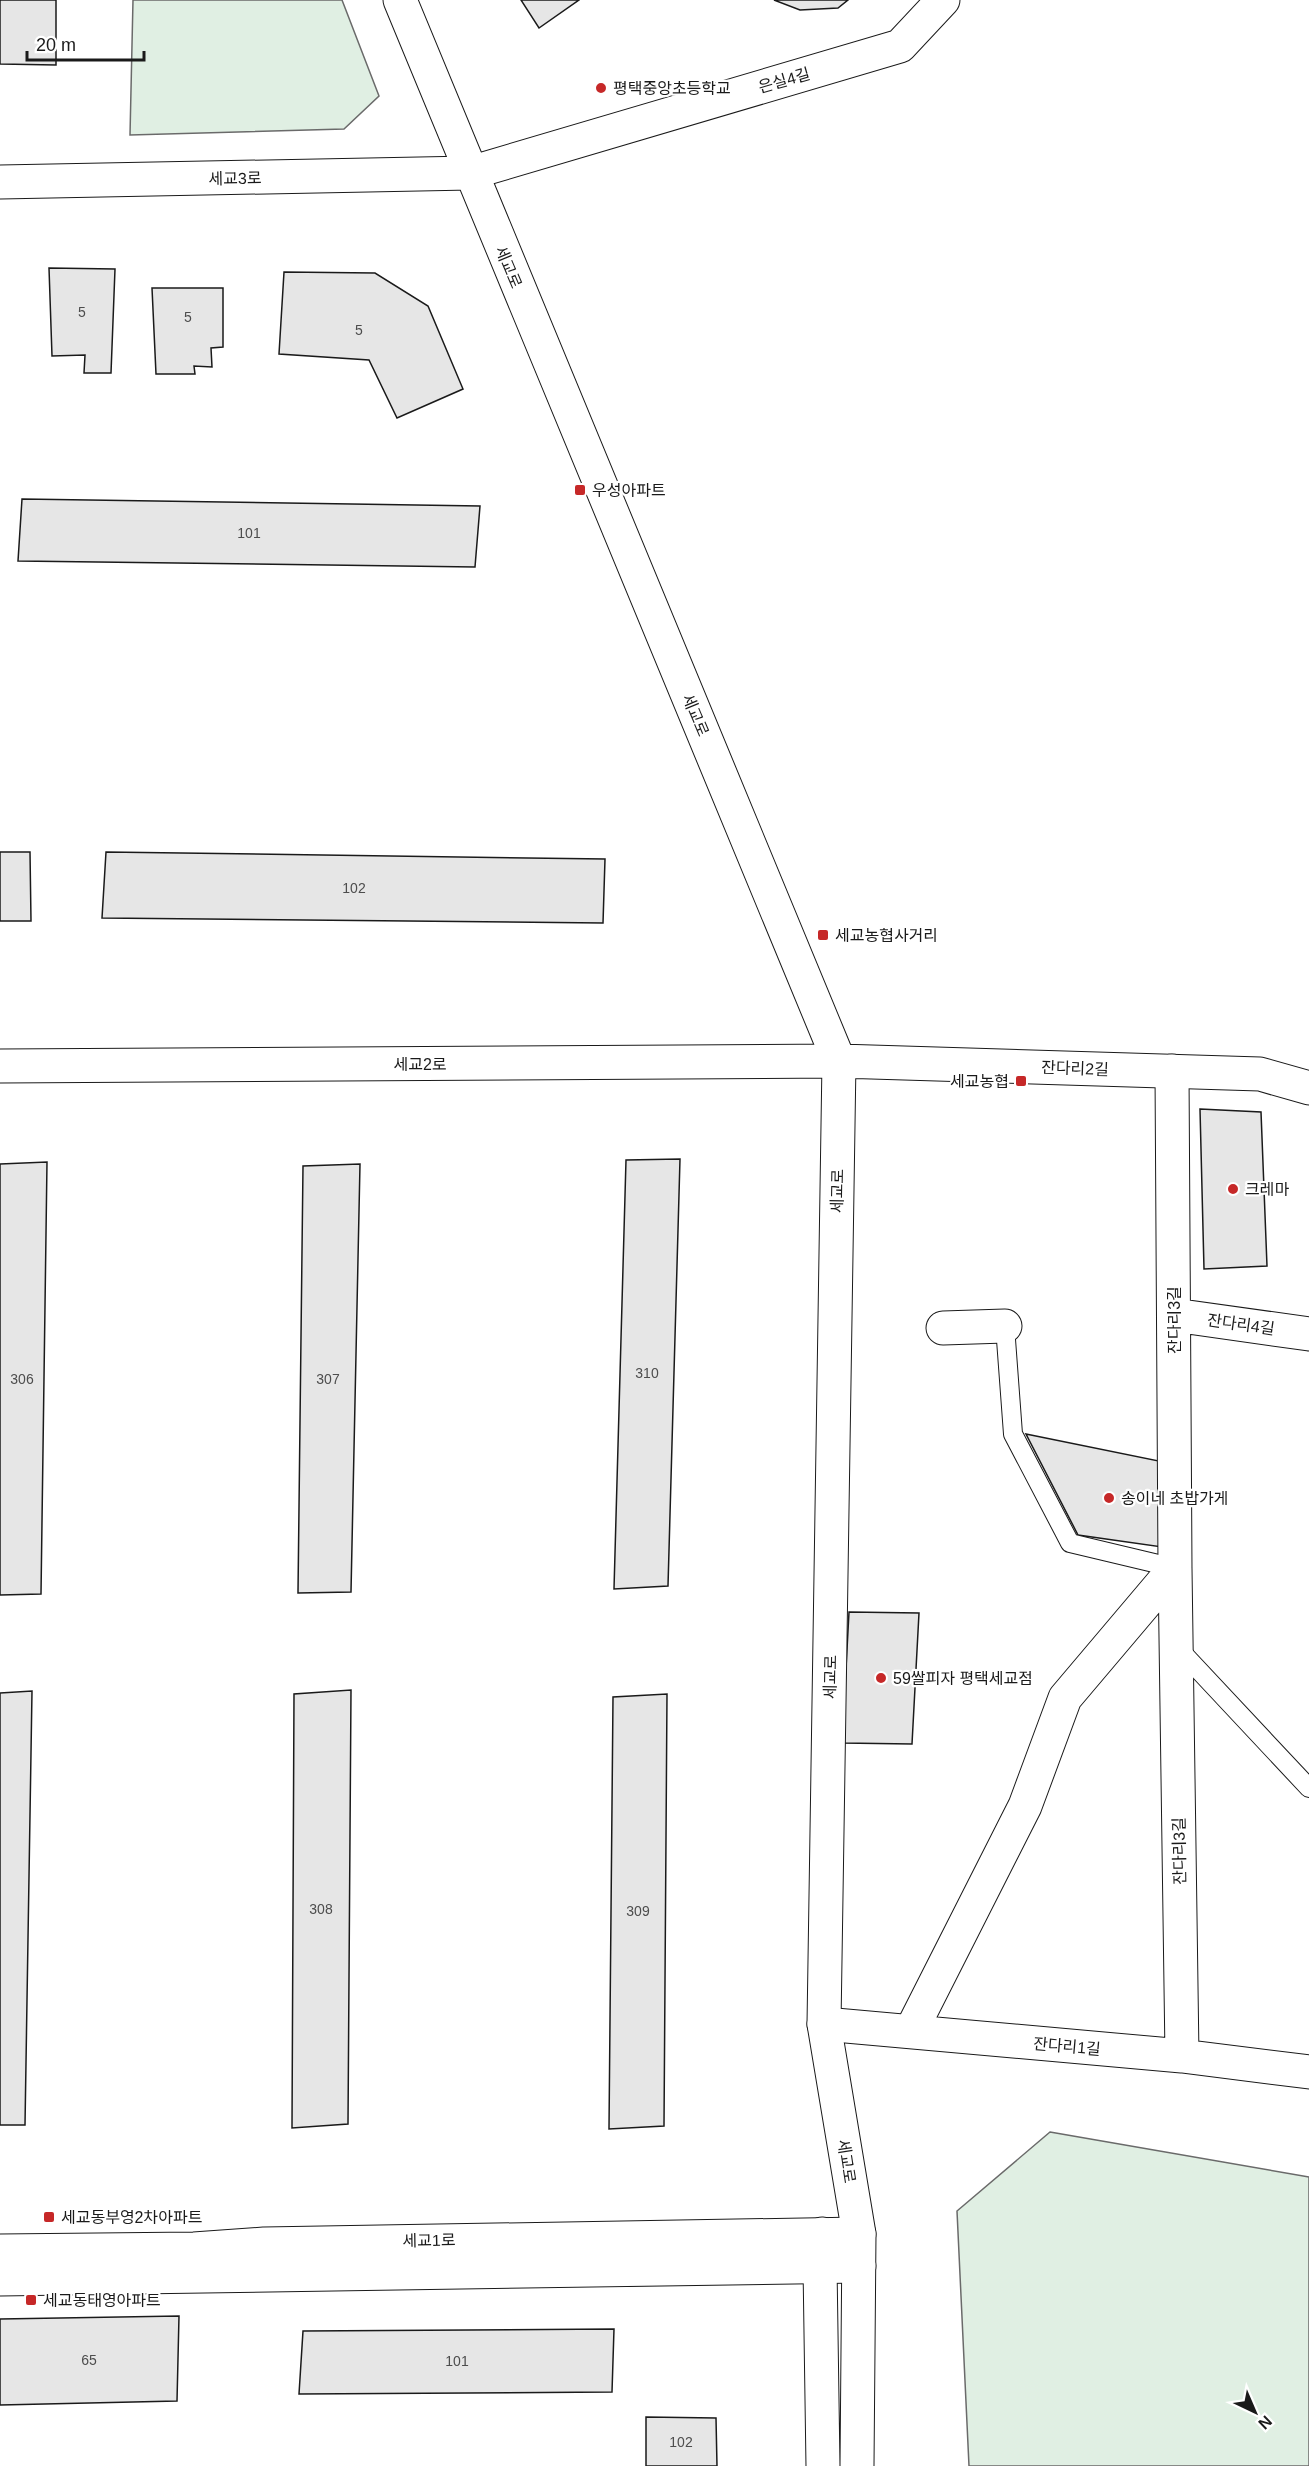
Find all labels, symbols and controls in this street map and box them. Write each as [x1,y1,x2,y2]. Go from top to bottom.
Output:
scale bar [27,24,144,62]
text: 20 m [36,35,76,55]
street label: 은실4길 [756,65,812,96]
place label: 평택중앙초등학교 [613,80,731,97]
marker: 평택중앙초등학교 [594,81,608,95]
street label: 세교3로 [208,170,262,187]
street label: 세교로 [492,244,525,291]
house number: 5 [78,304,86,320]
house number: 5 [184,309,192,325]
house number: 5 [355,322,363,338]
place label: 우성아파트 [592,482,666,499]
marker: 우성아파트 [573,483,587,497]
house number: 101 [237,525,261,541]
street label: 세교로 [679,692,712,739]
house number: 102 [342,880,366,896]
place label: 세교농협사거리 [835,927,938,944]
marker: 세교농협사거리 [816,928,830,942]
street label: 세교2로 [393,1056,447,1073]
street label: 잔다리2길 [1041,1059,1109,1078]
place label: 세교농협 [950,1073,1009,1090]
marker: 세교농협 [1014,1074,1028,1088]
street label: 세교로 [829,1169,846,1213]
place label: 크레마 [1245,1181,1289,1198]
marker: 크레마 [1226,1182,1240,1196]
street label: 잔다리3길 [1166,1286,1183,1354]
street label: 잔다리4길 [1206,1311,1276,1338]
house number: 310 [635,1365,659,1381]
house number: 306 [10,1371,34,1387]
house number: 307 [316,1371,340,1387]
place label: 송이네 초밥가게 [1121,1490,1229,1507]
marker: 송이네 초밥가게 [1102,1491,1116,1505]
street label: 세교로 [822,1655,839,1699]
place label: 59쌀피자 평택세교점 [893,1670,1033,1687]
marker: 59쌀피자 평택세교점 [874,1671,888,1685]
street label: 잔다리3길 [1170,1817,1189,1885]
house number: 308 [309,1901,333,1917]
house number: 309 [626,1903,650,1919]
street label: 잔다리1길 [1032,2035,1101,2058]
street label: 세교로 [835,2138,858,2184]
place label: 세교동부영2차아파트 [61,2209,202,2226]
marker: 세교동부영2차아파트 [42,2210,56,2224]
street label: 세교1로 [402,2232,456,2249]
place label: 세교동태영아파트 [43,2292,161,2309]
marker: 세교동태영아파트 [24,2293,38,2307]
house number: 65 [81,2352,97,2368]
house number: 101 [445,2353,469,2369]
north arrow [1225,2382,1285,2442]
text: N [1255,2412,1275,2433]
house number: 102 [669,2434,693,2450]

